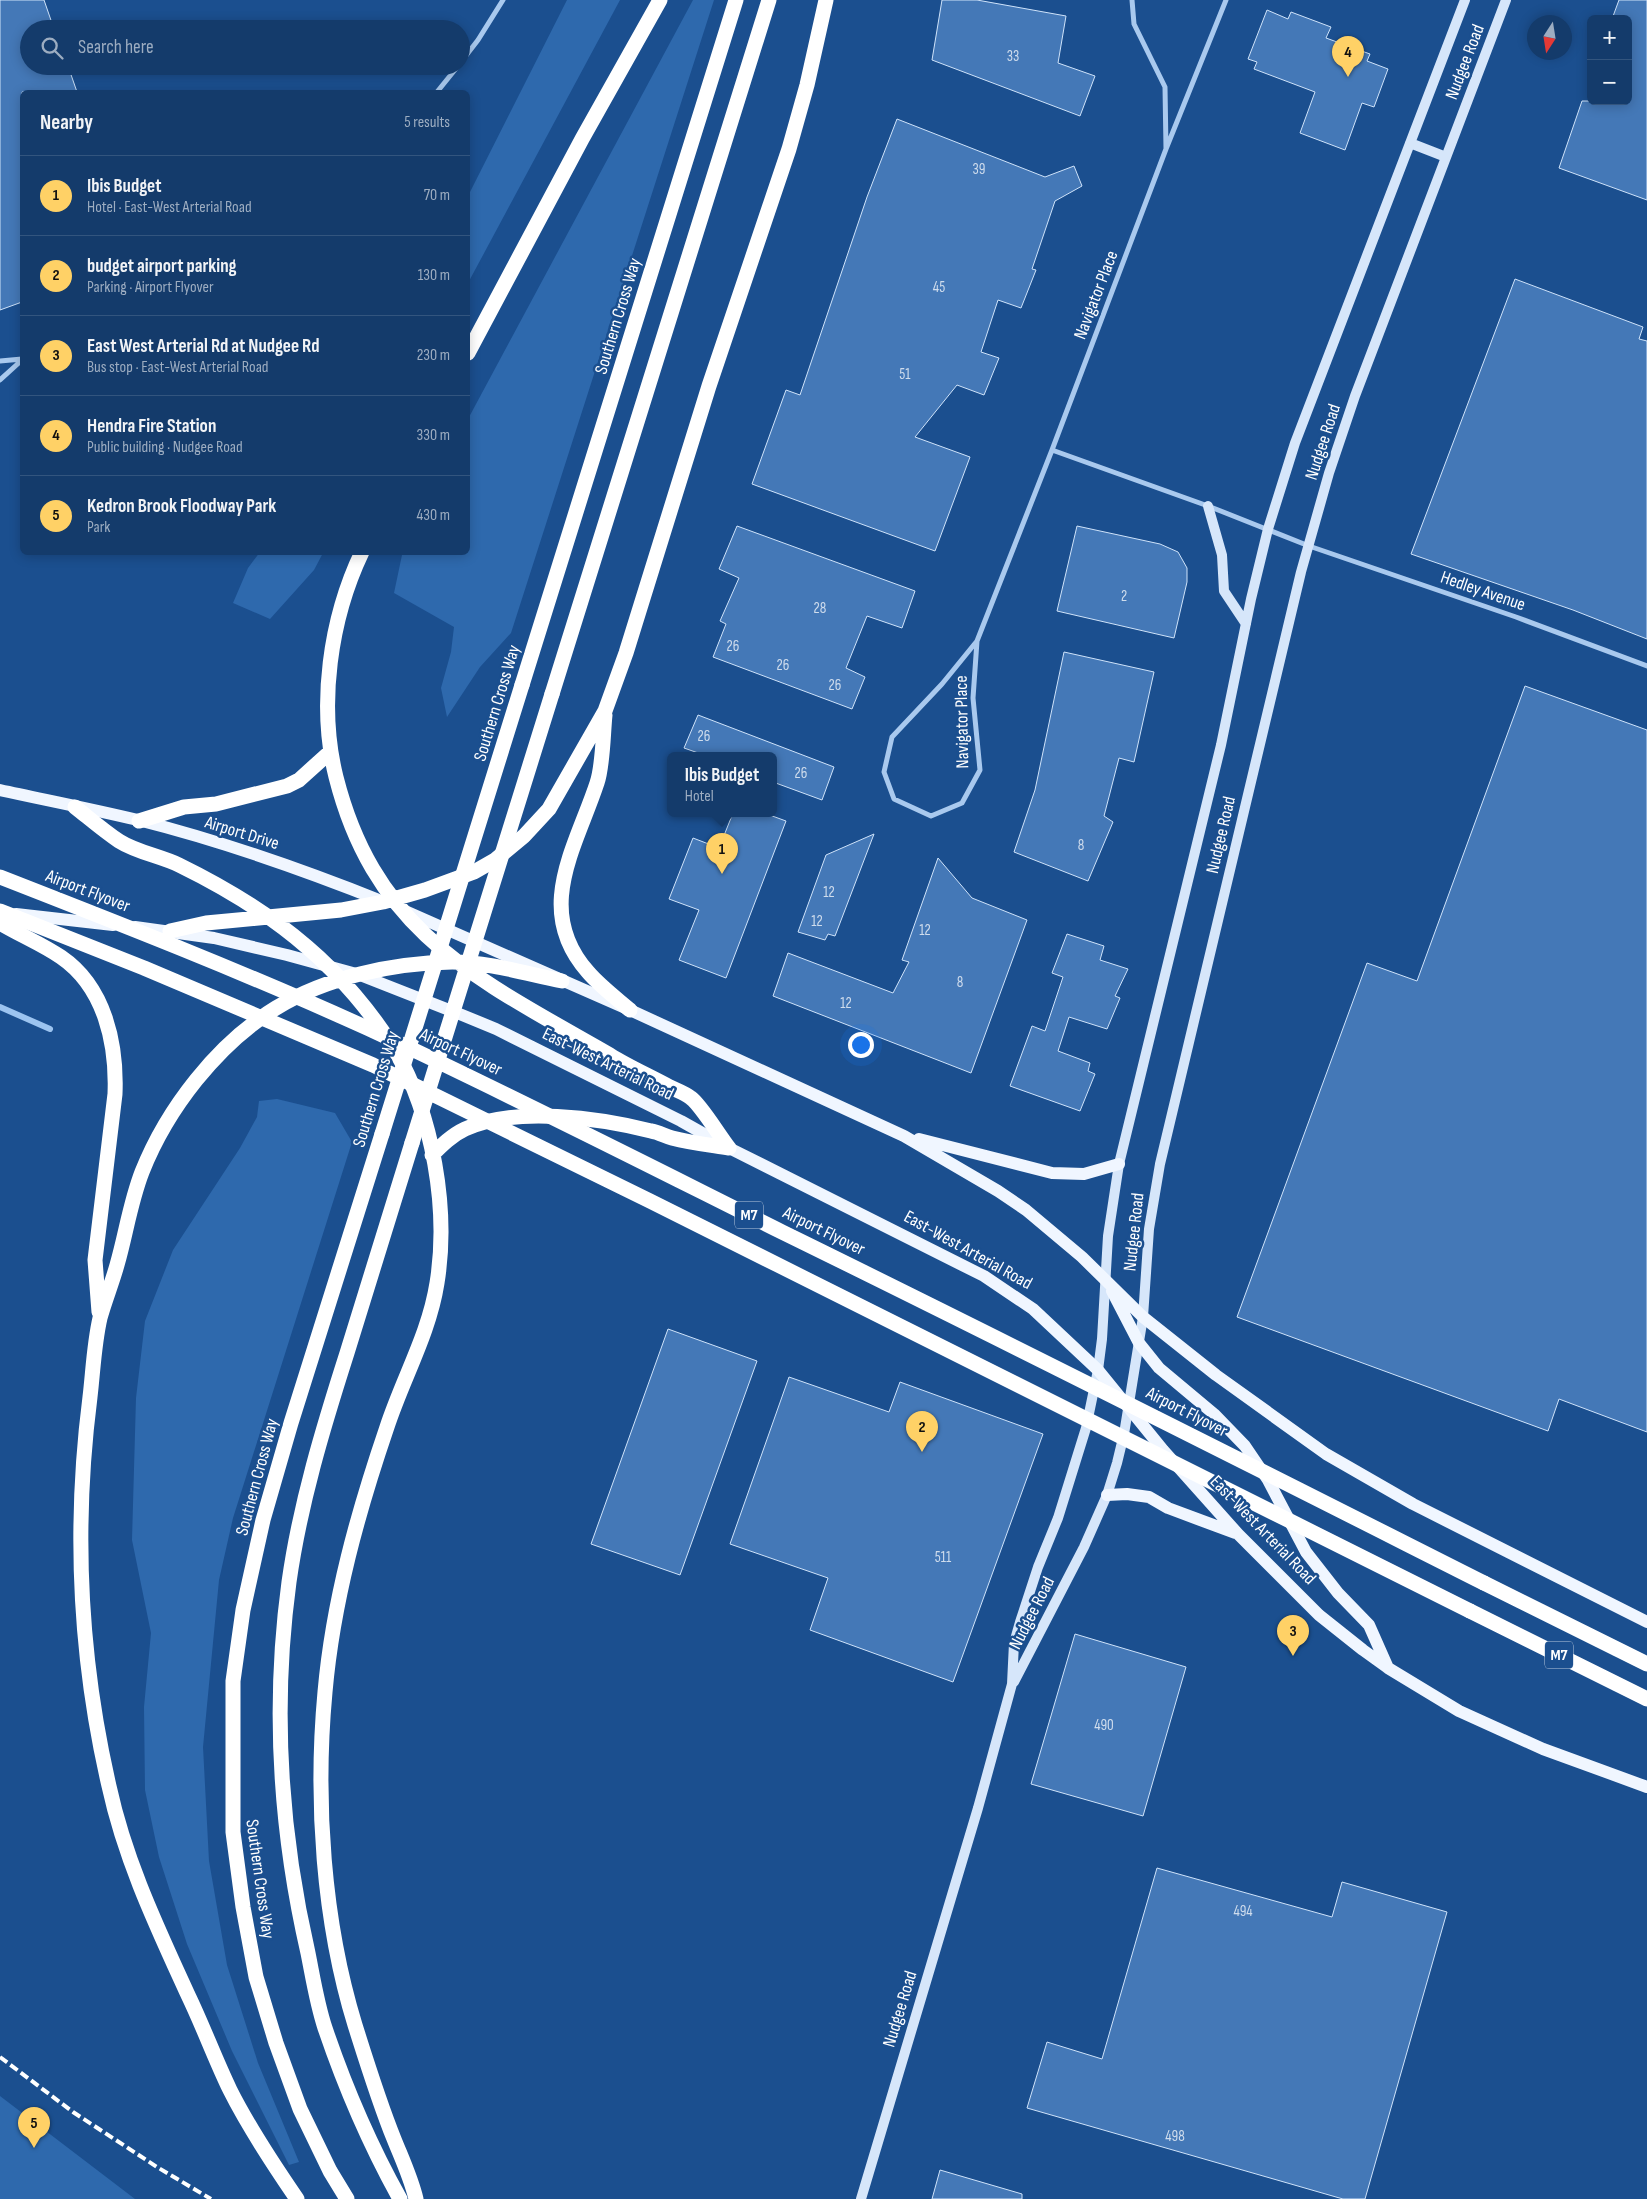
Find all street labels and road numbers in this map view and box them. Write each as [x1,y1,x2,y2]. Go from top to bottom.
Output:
street label: Nudgee Road [1441,22,1489,102]
street label: Navigator Place [1069,248,1123,342]
street label: Southern Cross Way [590,255,646,377]
street label: Nudgee Road [1301,401,1345,483]
street label: Hedley Avenue [1438,567,1528,615]
street label: Southern Cross Way [469,642,525,764]
street label: Navigator Place [951,675,973,769]
street label: Nudgee Road [1202,794,1240,876]
street label: Airport Drive [201,812,282,854]
street label: Airport Flyover [42,865,133,917]
street label: Airport Flyover [416,1023,506,1080]
street label: East-West Arterial Road [539,1023,677,1105]
street label: Southern Cross Way [348,1028,404,1150]
street label: Nudgee Road [1119,1192,1149,1272]
road number: M7 [735,1202,763,1228]
street label: Airport Flyover [779,1202,868,1260]
street label: East-West Arterial Road [900,1206,1036,1294]
street label: Airport Flyover [1142,1382,1231,1441]
street label: Southern Cross Way [231,1416,283,1538]
street label: East-West Arterial Road [1206,1471,1320,1589]
street label: Nudgee Road [1005,1573,1059,1653]
road number: M7 [1545,1642,1573,1668]
street label: Southern Cross Way [241,1818,279,1940]
street label: Nudgee Road [878,1968,922,2050]

